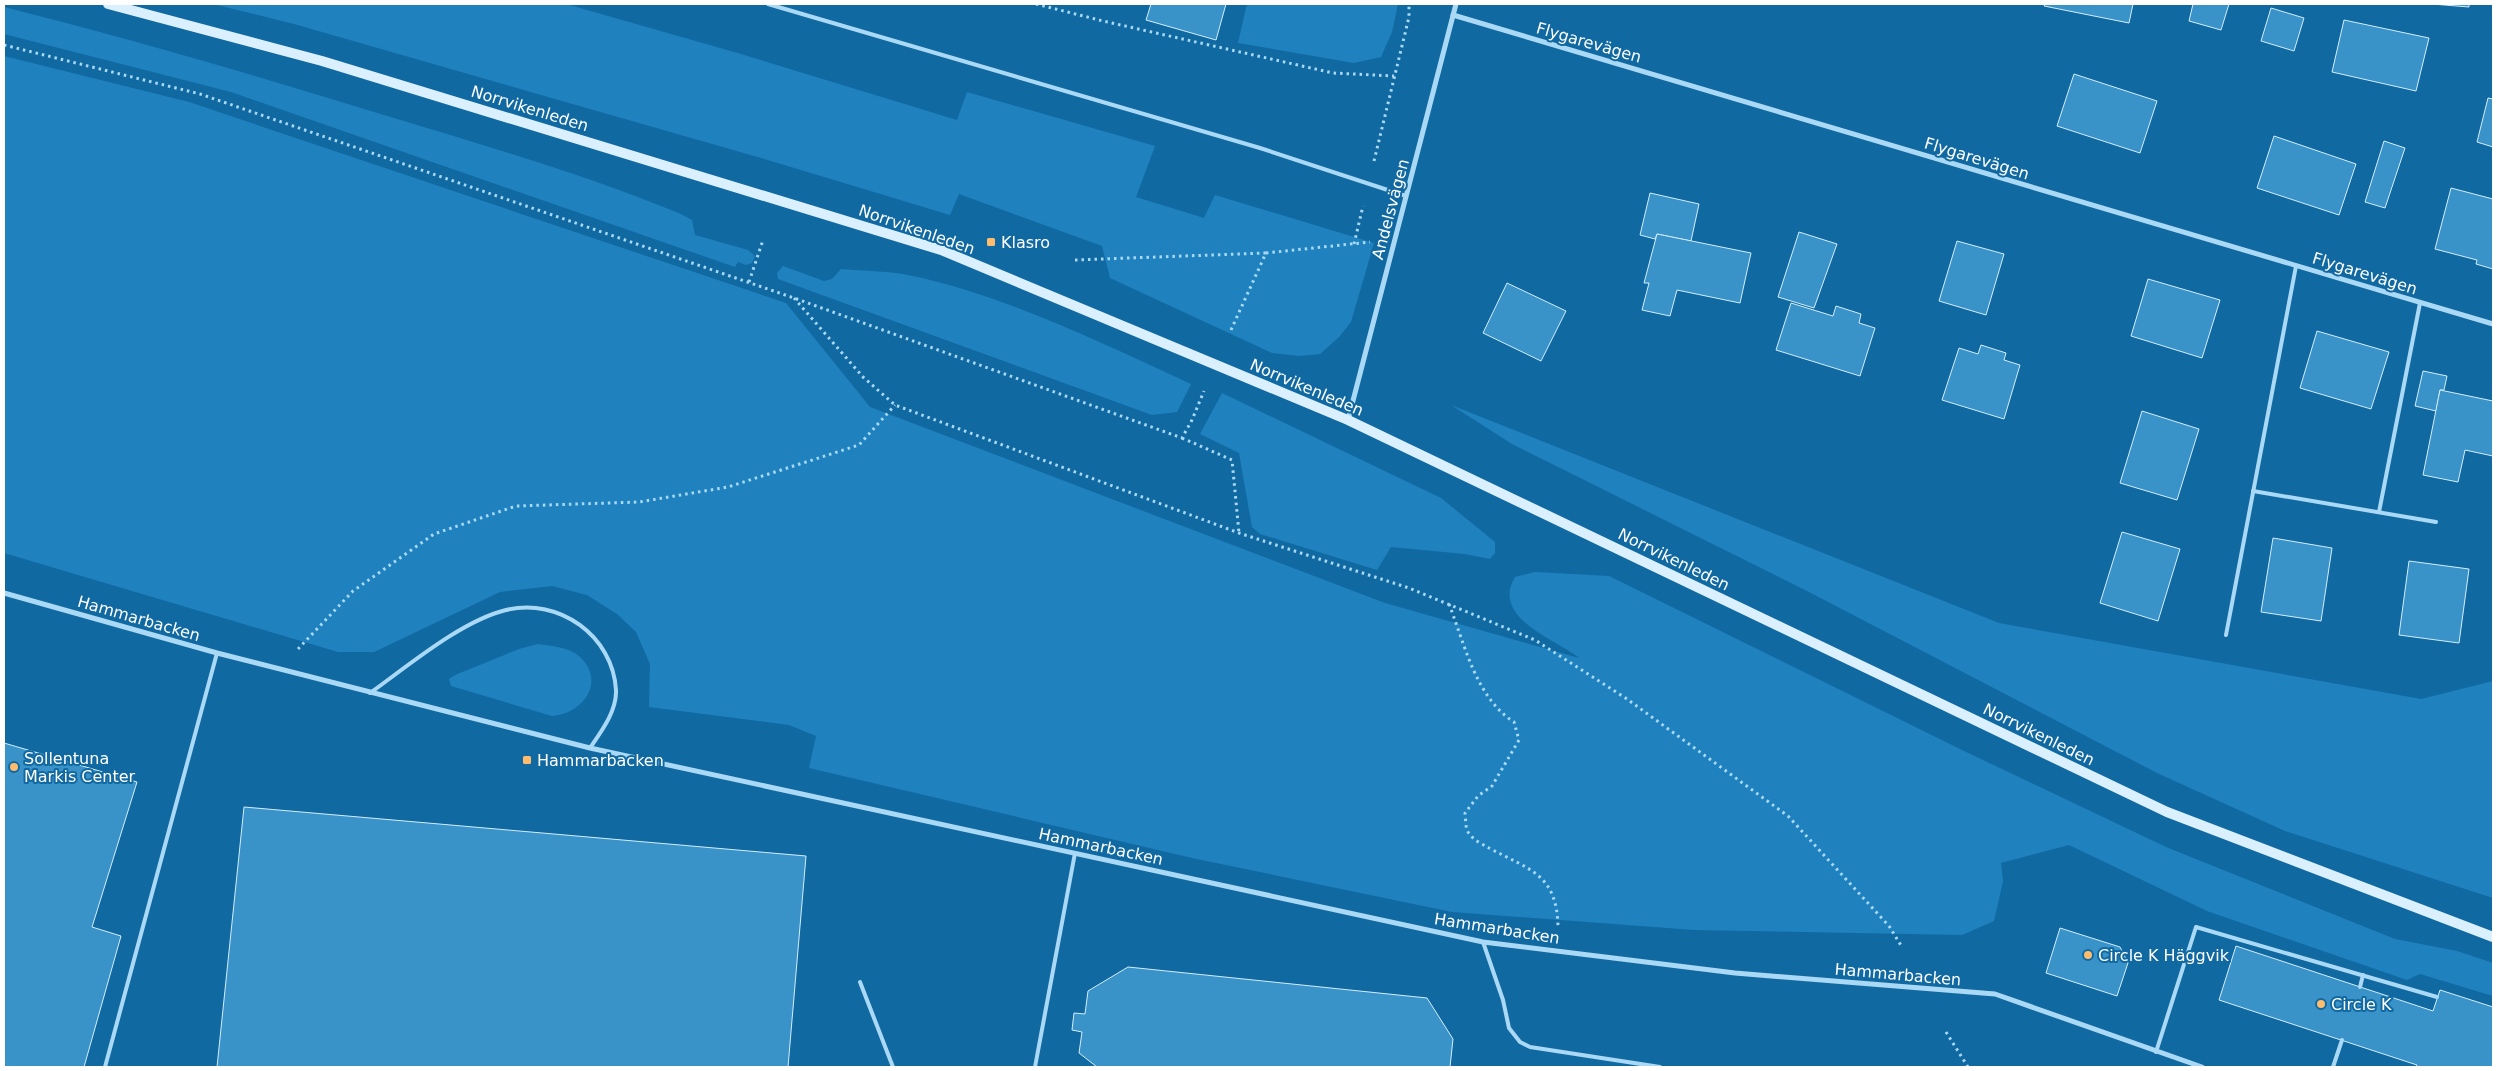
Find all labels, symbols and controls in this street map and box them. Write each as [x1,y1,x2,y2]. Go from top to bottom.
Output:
street label: Flygarevägen [1534,18,1644,67]
street label: Norrvikenleden [469,82,591,135]
street label: Flygarevägen [1922,134,2032,183]
street label: Andelsvägen [1368,157,1413,261]
street label: Norrvikenleden [856,201,977,258]
place label: Klasro [1001,233,1050,252]
marker: Klasro [985,236,997,248]
street label: Flygarevägen [2310,249,2420,298]
street label: Norrvikenleden [1247,355,1367,420]
street label: Norrvikenleden [1615,524,1733,595]
street label: Hammarbacken [75,592,202,645]
street label: Norrvikenleden [1980,699,2098,770]
place label: Sollentuna Markis Center [24,749,136,786]
place label: Hammarbacken [537,751,664,770]
marker: Hammarbacken [521,754,533,766]
marker: Sollentuna Markis Center [8,761,20,773]
street label: Hammarbacken [1037,824,1165,869]
street label: Hammarbacken [1433,909,1561,948]
place label: Circle K Häggvik [2098,946,2230,965]
marker: Circle K Häggvik [2082,949,2094,961]
street label: Hammarbacken [1834,960,1962,989]
place label: Circle K [2331,995,2392,1014]
marker: Circle K [2315,998,2327,1010]

